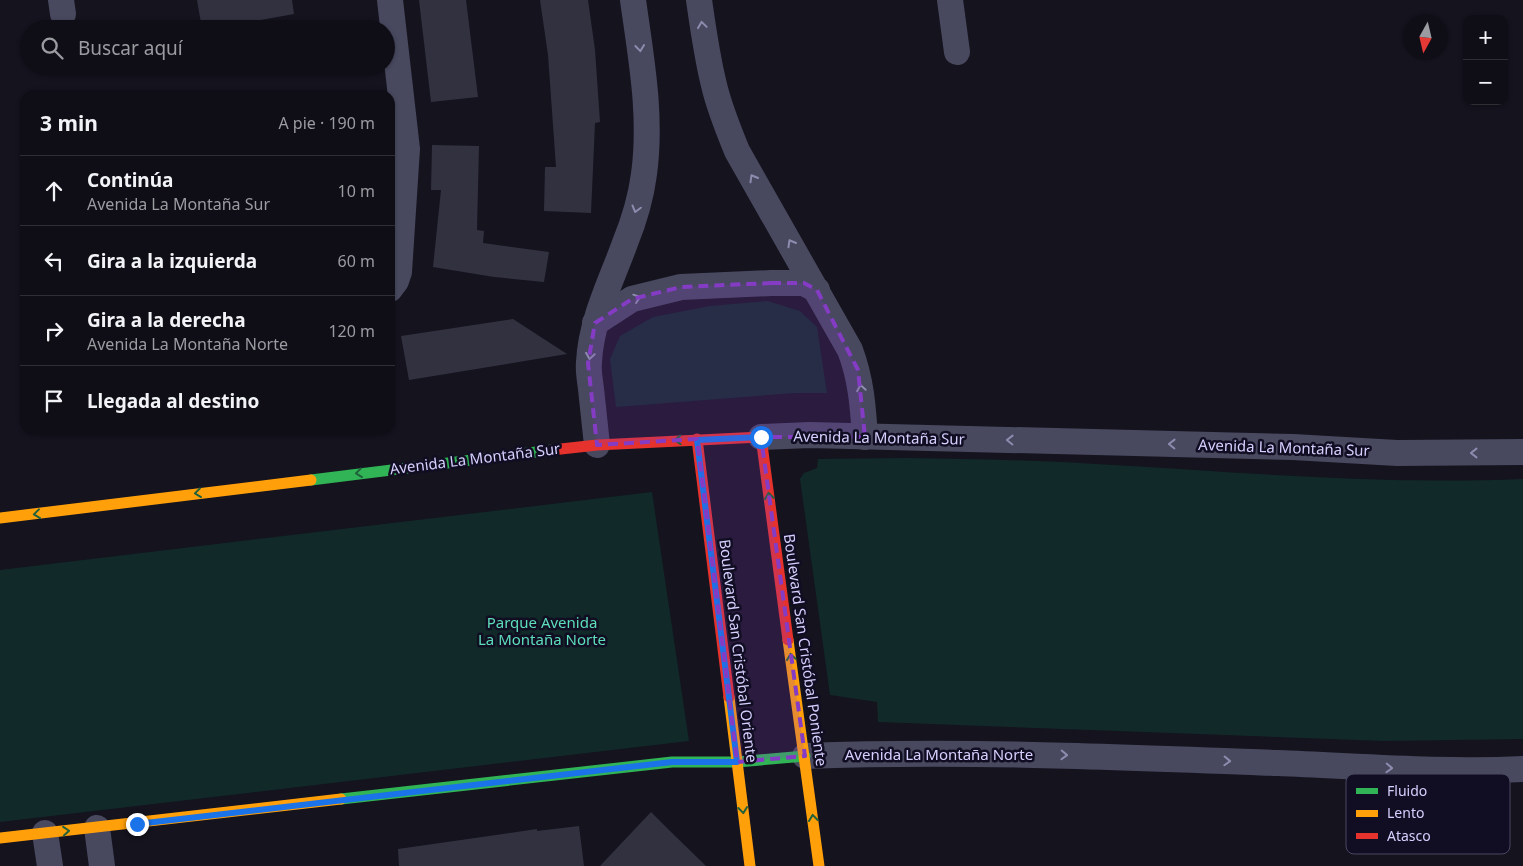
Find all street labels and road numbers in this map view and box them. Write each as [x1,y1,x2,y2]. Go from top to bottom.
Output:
street label: Avenida La Montaña Sur [793,426,965,448]
street label: Avenida La Montaña Sur [1198,434,1370,460]
street label: Avenida La Montaña Sur [389,438,561,478]
street label: Boulevard San Cristóbal Poniente [780,532,832,767]
street label: Boulevard San Cristóbal Oriente [715,538,763,764]
street label: Avenida La Montaña Norte [845,744,1033,764]

